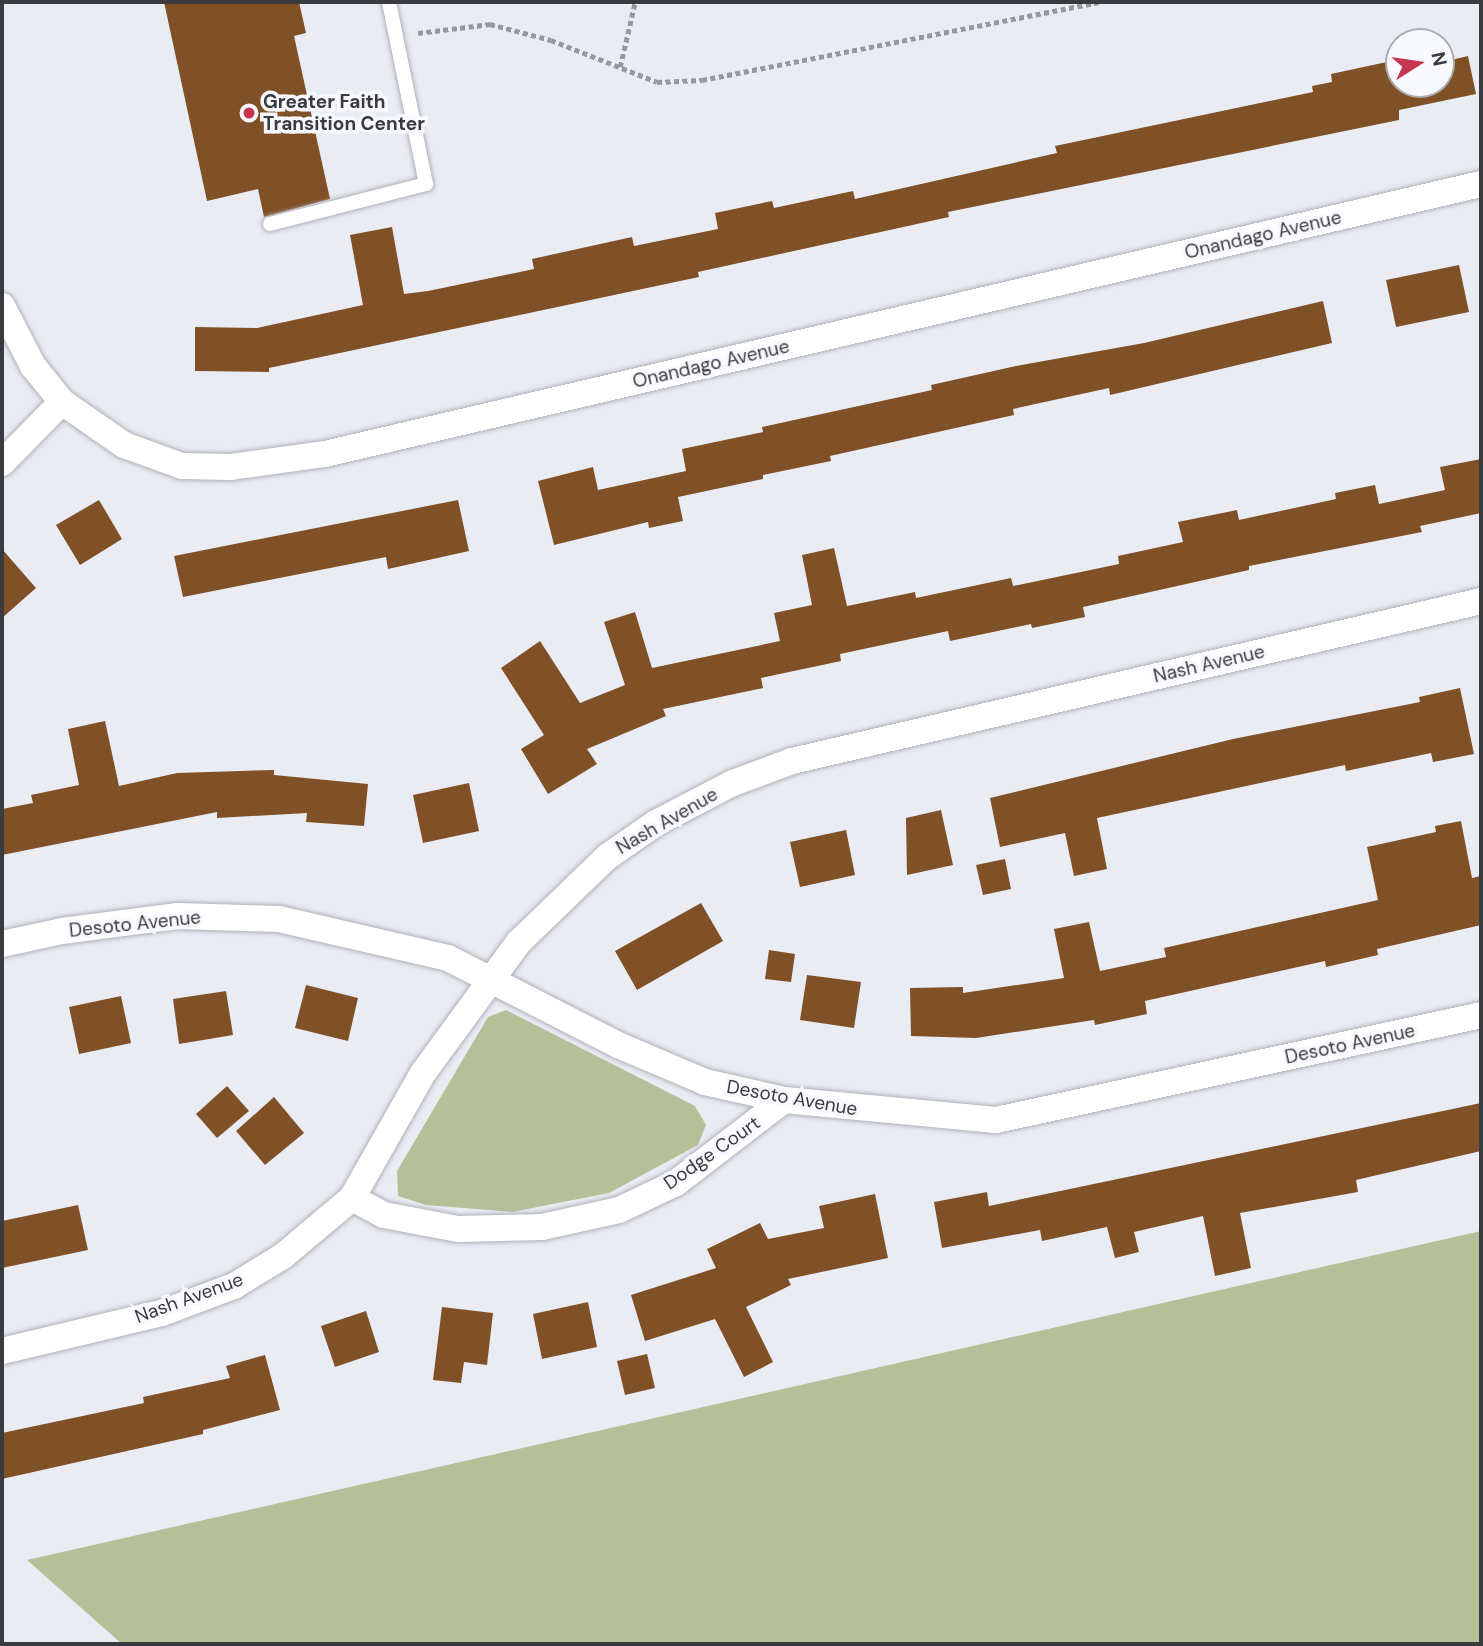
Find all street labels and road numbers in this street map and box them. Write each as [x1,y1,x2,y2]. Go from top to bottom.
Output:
street label: Onandago Avenue [1182,206,1344,264]
street label: Onandago Avenue [630,335,792,393]
street label: Nash Avenue [1151,640,1267,688]
street label: Nash Avenue [612,783,722,859]
street label: Desoto Avenue [68,906,202,942]
street label: Desoto Avenue [1283,1019,1417,1069]
street label: Desoto Avenue [725,1075,859,1121]
street label: Dodge Court [659,1111,765,1195]
street label: Nash Avenue [132,1268,246,1328]

